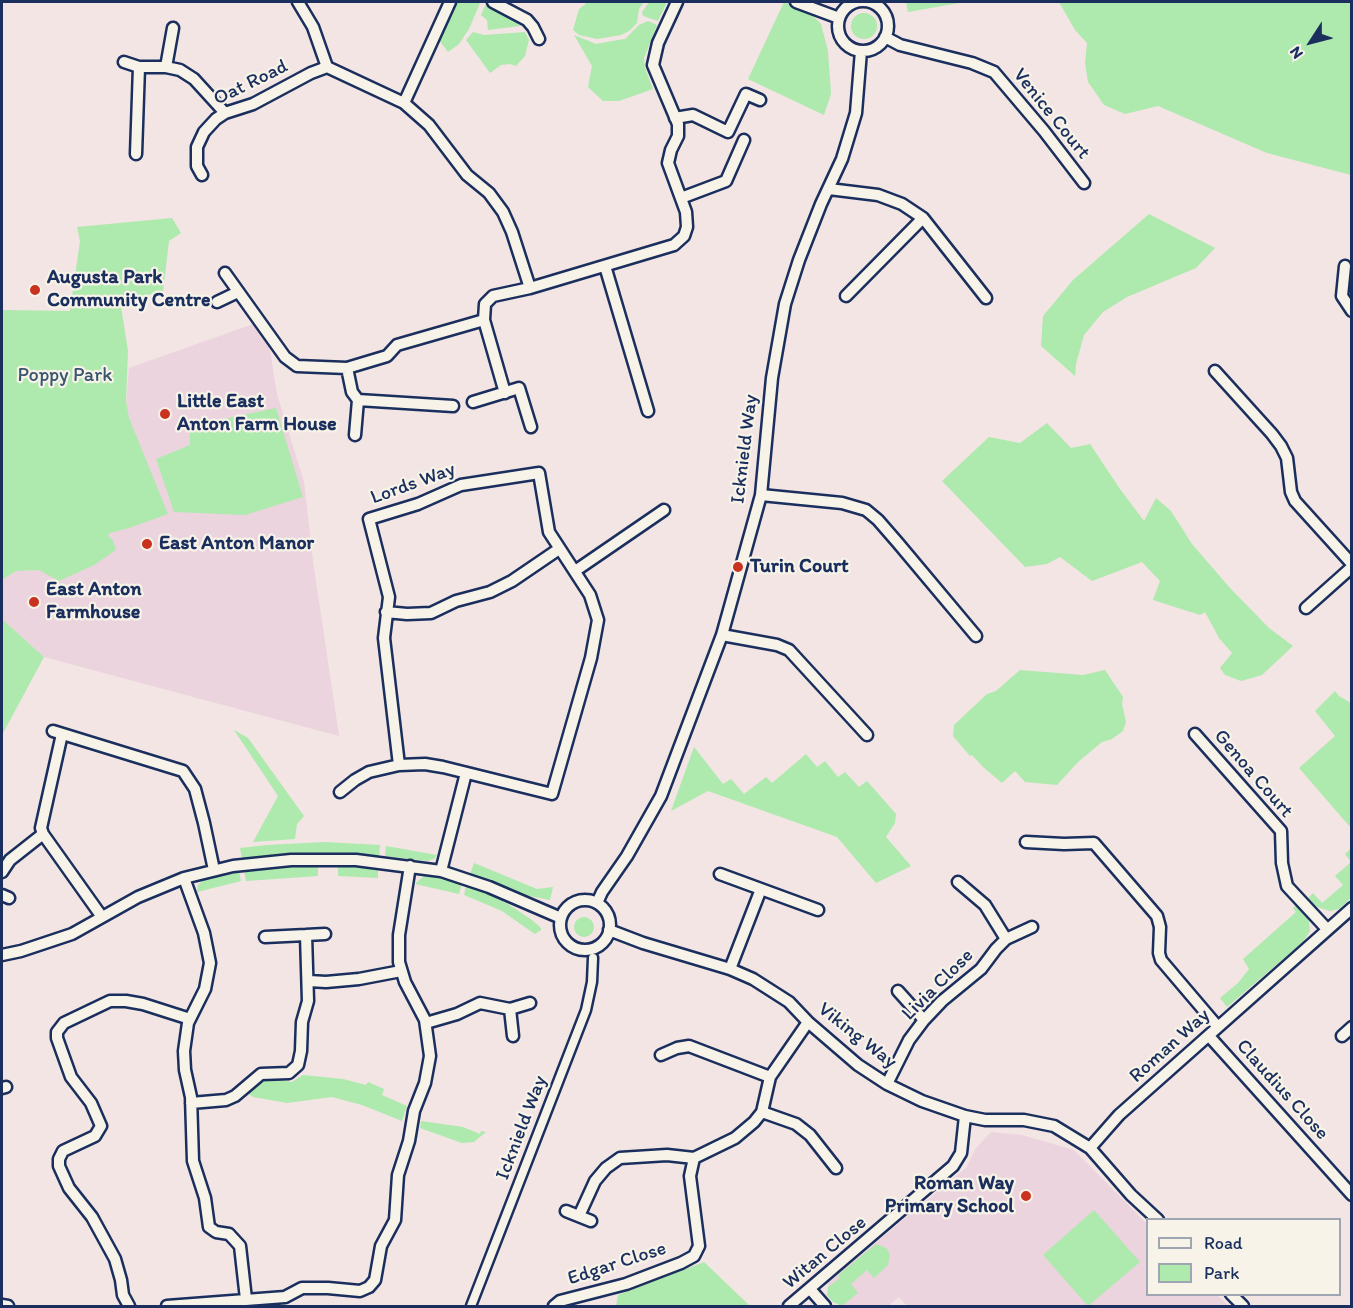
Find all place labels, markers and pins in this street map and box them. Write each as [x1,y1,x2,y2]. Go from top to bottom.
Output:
place label: Augusta Park Community Centre [47,266,210,313]
marker: Augusta Park Community Centre [28,283,42,297]
place label: Little East Anton Farm House [177,390,337,437]
marker: Little East Anton Farm House [158,407,172,421]
place label: East Anton Manor [159,532,314,556]
marker: East Anton Manor [140,537,154,551]
place label: Turin Court [750,555,848,579]
marker: Turin Court [731,560,745,574]
place label: East Anton Farmhouse [46,578,141,625]
marker: East Anton Farmhouse [27,595,41,609]
place label: Roman Way Primary School [885,1172,1014,1219]
marker: Roman Way Primary School [1019,1189,1033,1203]

